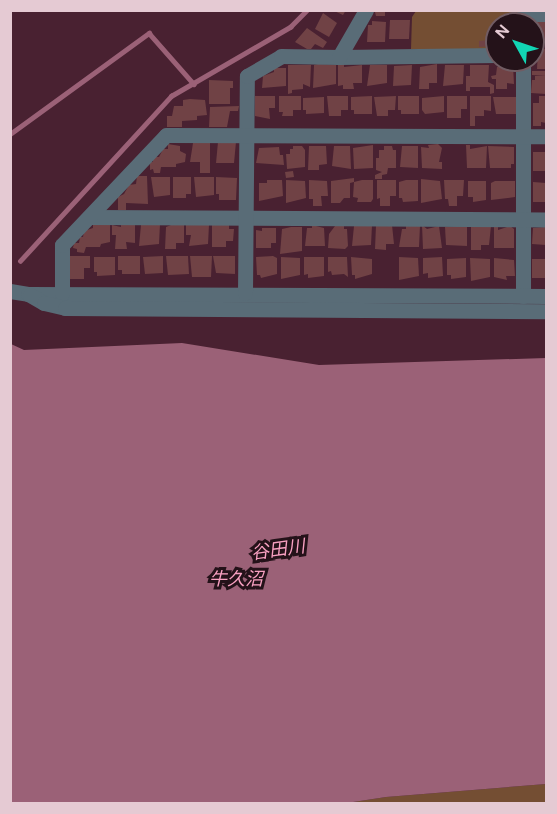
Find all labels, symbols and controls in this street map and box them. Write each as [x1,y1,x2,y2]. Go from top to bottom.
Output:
north arrow [485,12,545,72]
text: N [491,20,514,43]
water label: 谷田川 [250,536,306,564]
water label: 牛久沼 [209,568,263,590]

